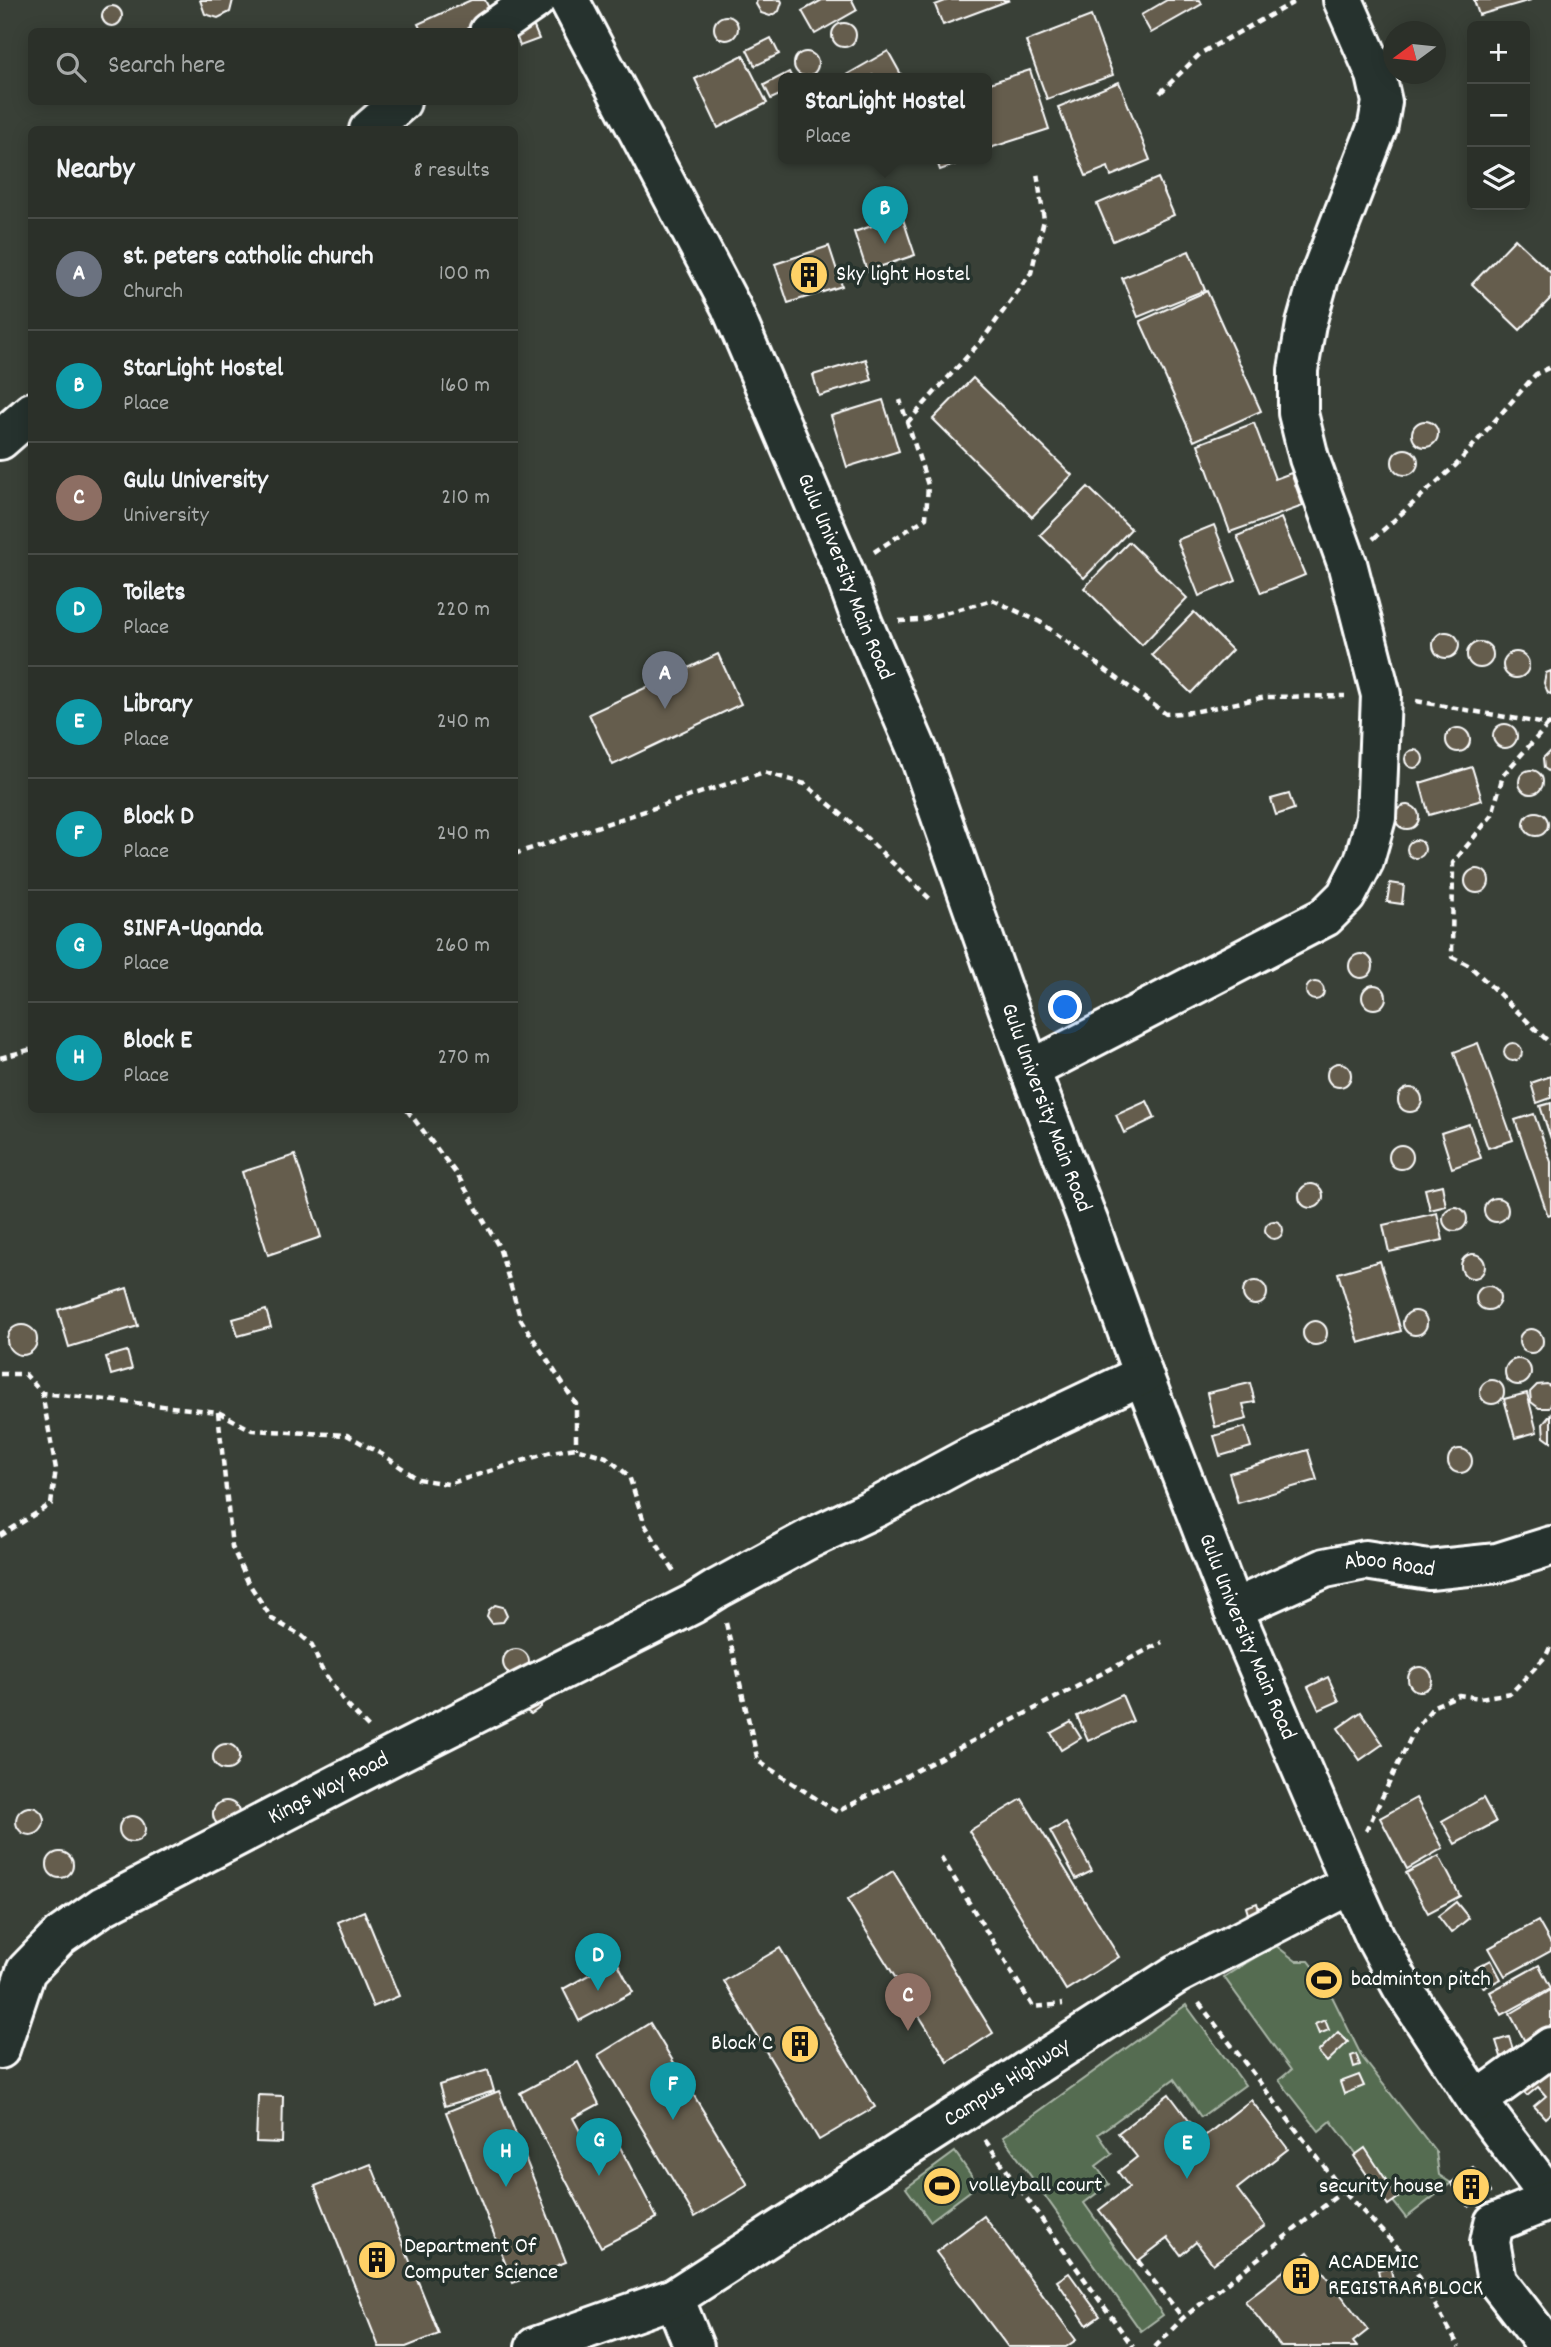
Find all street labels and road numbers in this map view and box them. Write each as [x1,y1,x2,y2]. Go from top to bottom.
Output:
street label: Gulu University Main Road [787,468,902,686]
street label: Gulu University Main Road [991,999,1100,1217]
street label: Gulu University Main Road [1189,1529,1304,1745]
street label: Aboo Road [1341,1544,1437,1587]
street label: Kings Way Road [263,1744,395,1834]
street label: Campus Highway [938,2030,1078,2136]

